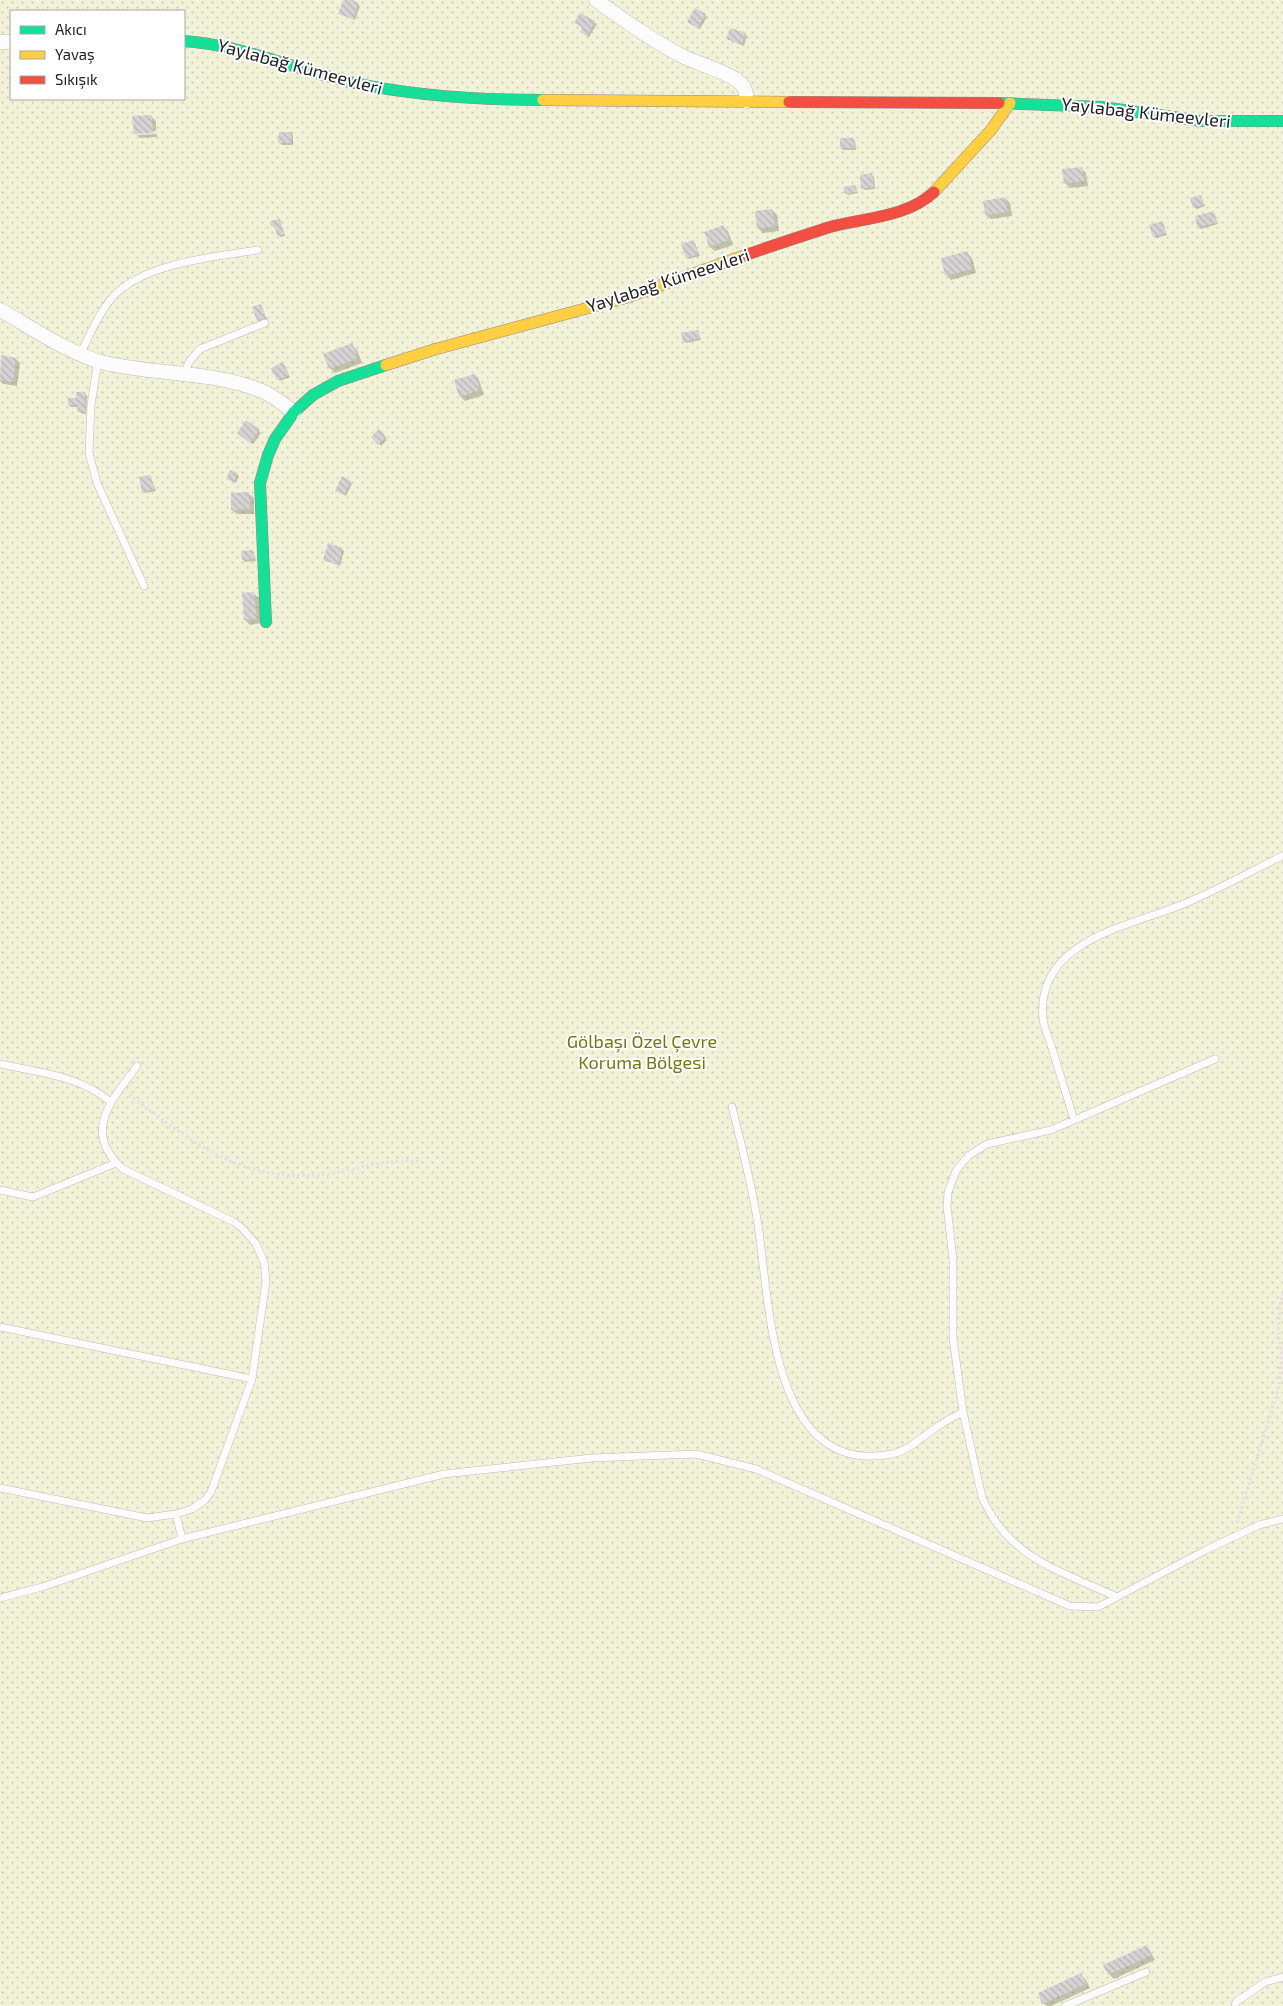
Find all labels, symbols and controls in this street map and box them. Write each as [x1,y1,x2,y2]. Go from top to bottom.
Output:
legend [10,10,185,100]
text: Akıcı [55,20,87,38]
street label: Yaylabağ Kümeevleri [215,33,385,99]
text: Yavaş [55,45,95,64]
text: Sıkışık [55,70,98,89]
street label: Yaylabağ Kümeevleri [1060,92,1232,132]
street label: Yaylabağ Kümeevleri [583,243,752,317]
park label: Gölbaşı Özel Çevre Koruma Bölgesi [567,1030,717,1073]

